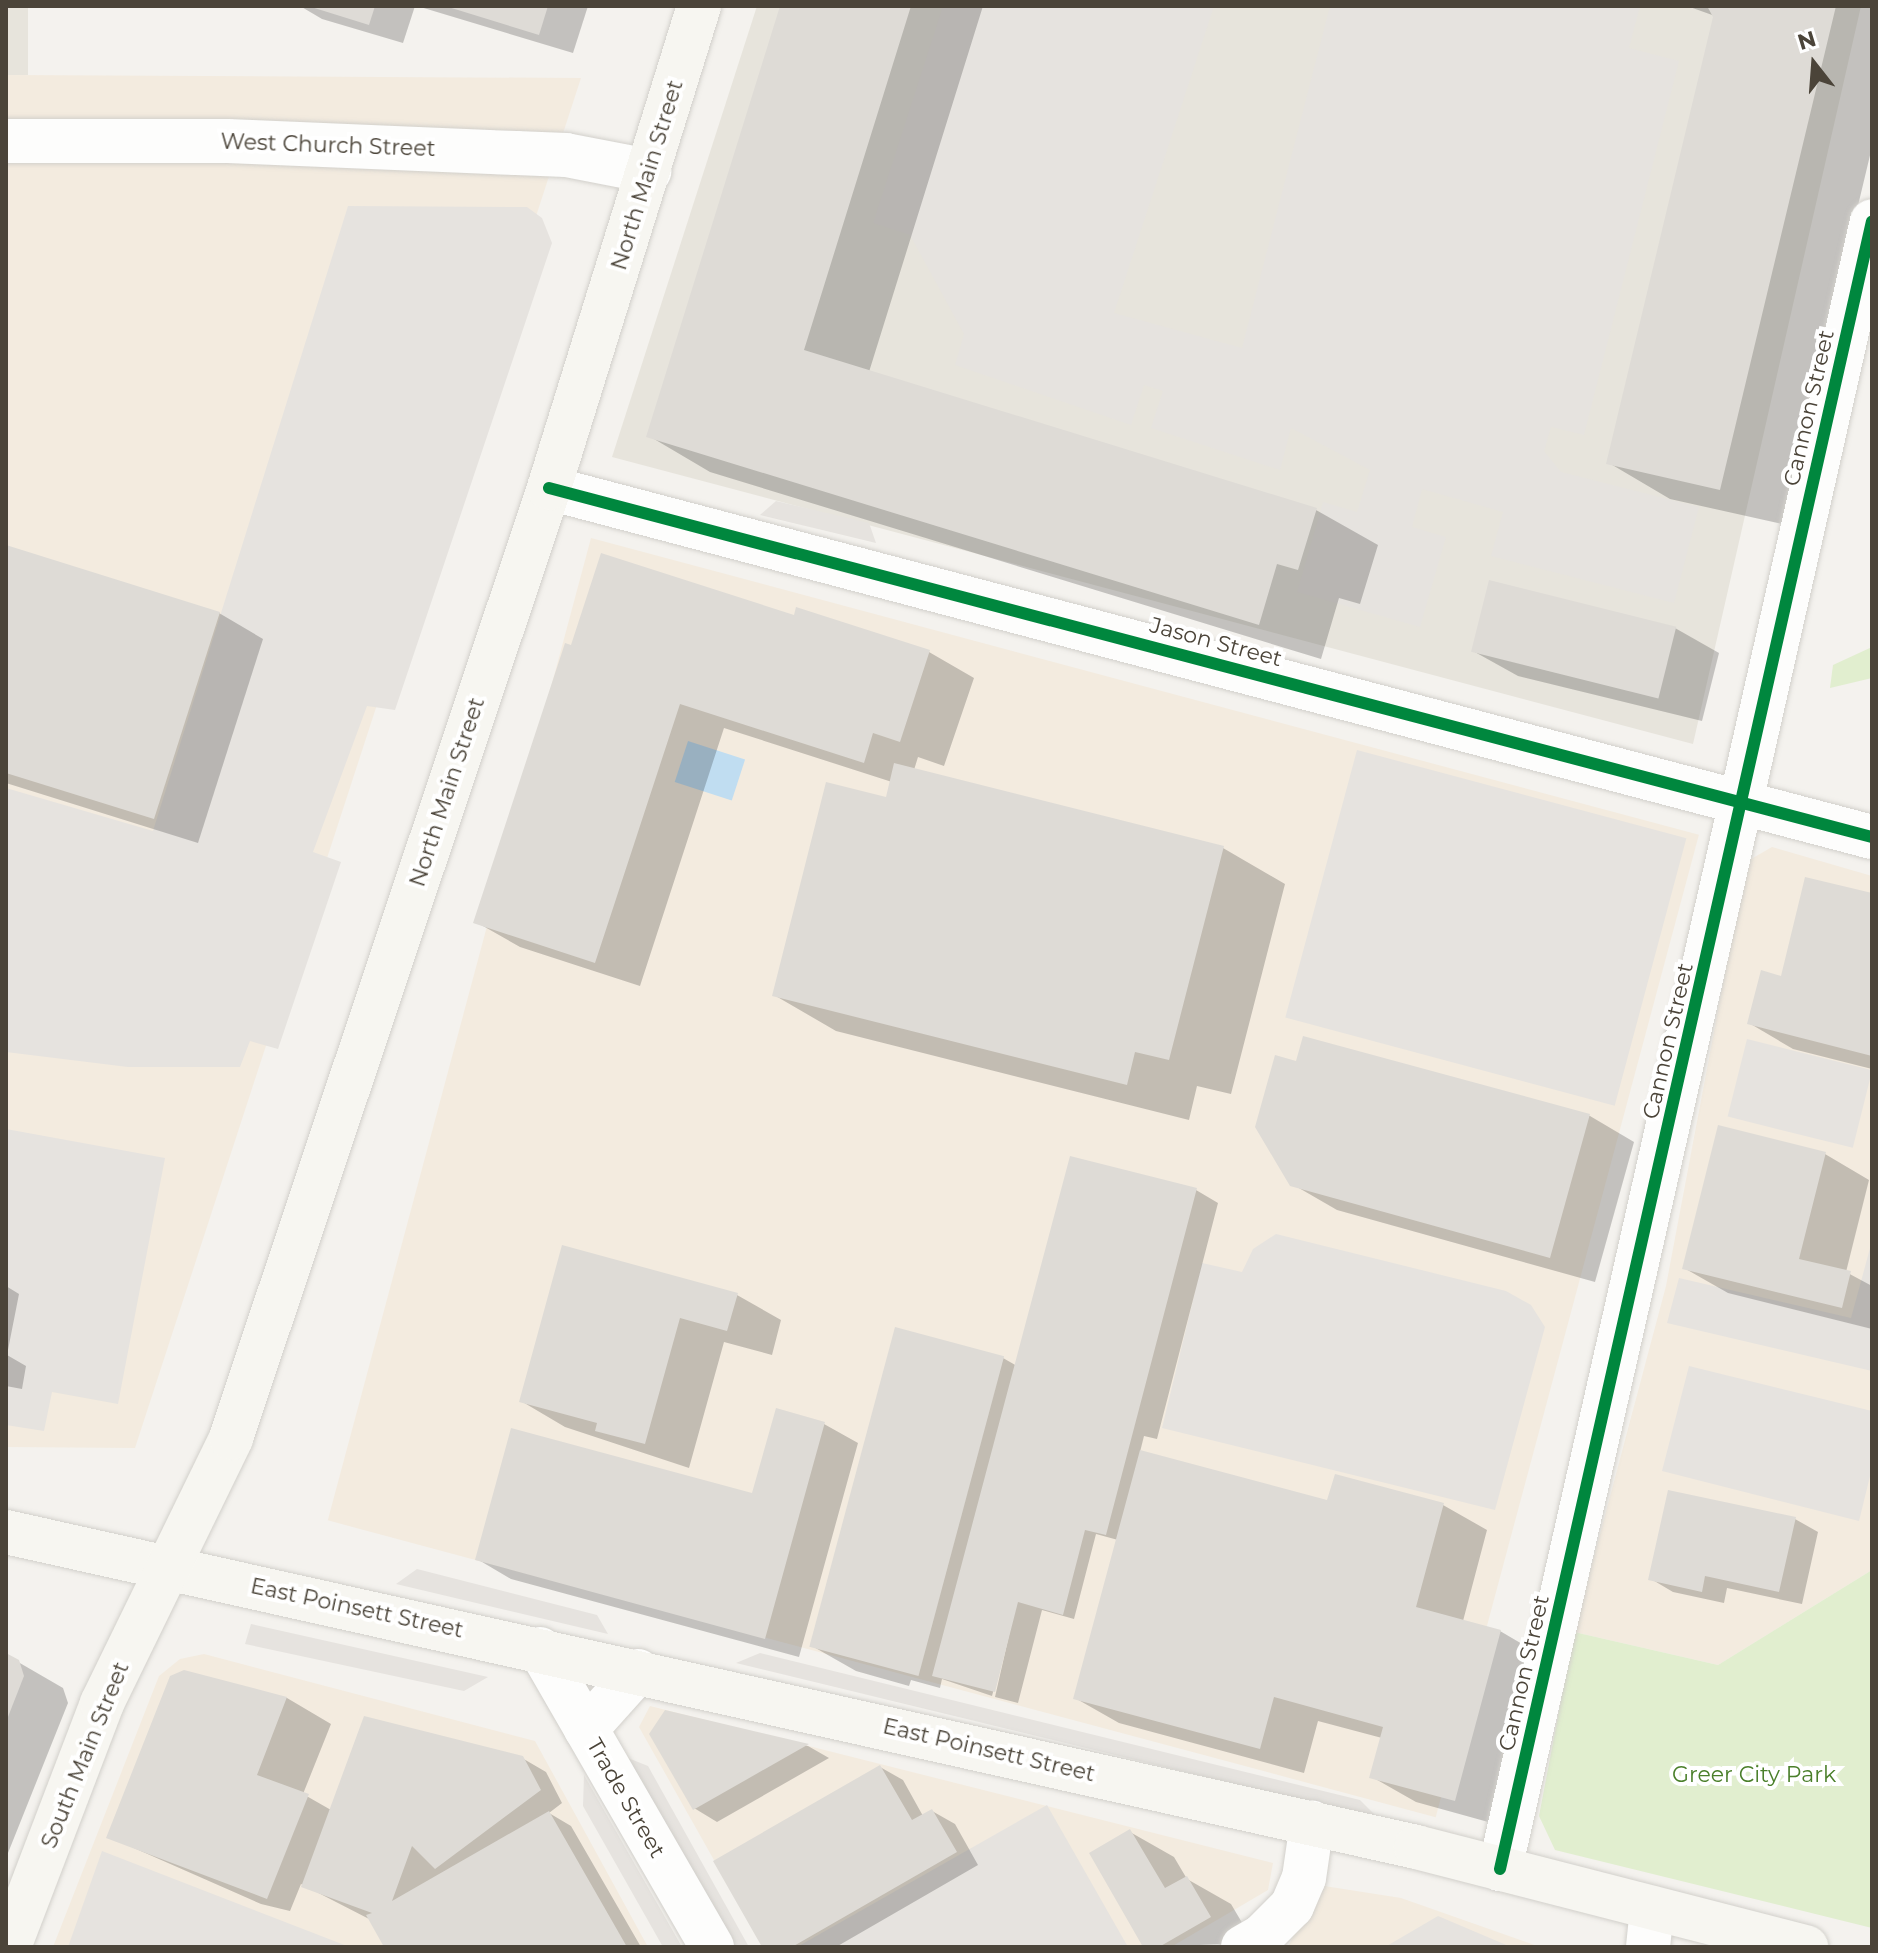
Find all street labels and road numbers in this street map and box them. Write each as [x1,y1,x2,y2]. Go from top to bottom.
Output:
street label: North Main Street [606,77,688,273]
street label: West Church Street [220,128,436,162]
street label: Cannon Street [1778,328,1840,488]
street label: Jason Street [1147,612,1285,672]
street label: North Main Street [404,694,490,890]
street label: Cannon Street [1637,961,1699,1121]
street label: East Poinsett Street [248,1573,466,1643]
street label: Cannon Street [1493,1593,1555,1753]
street label: South Main Street [36,1658,134,1852]
street label: East Poinsett Street [880,1713,1098,1787]
street label: Trade Street [581,1734,671,1862]

